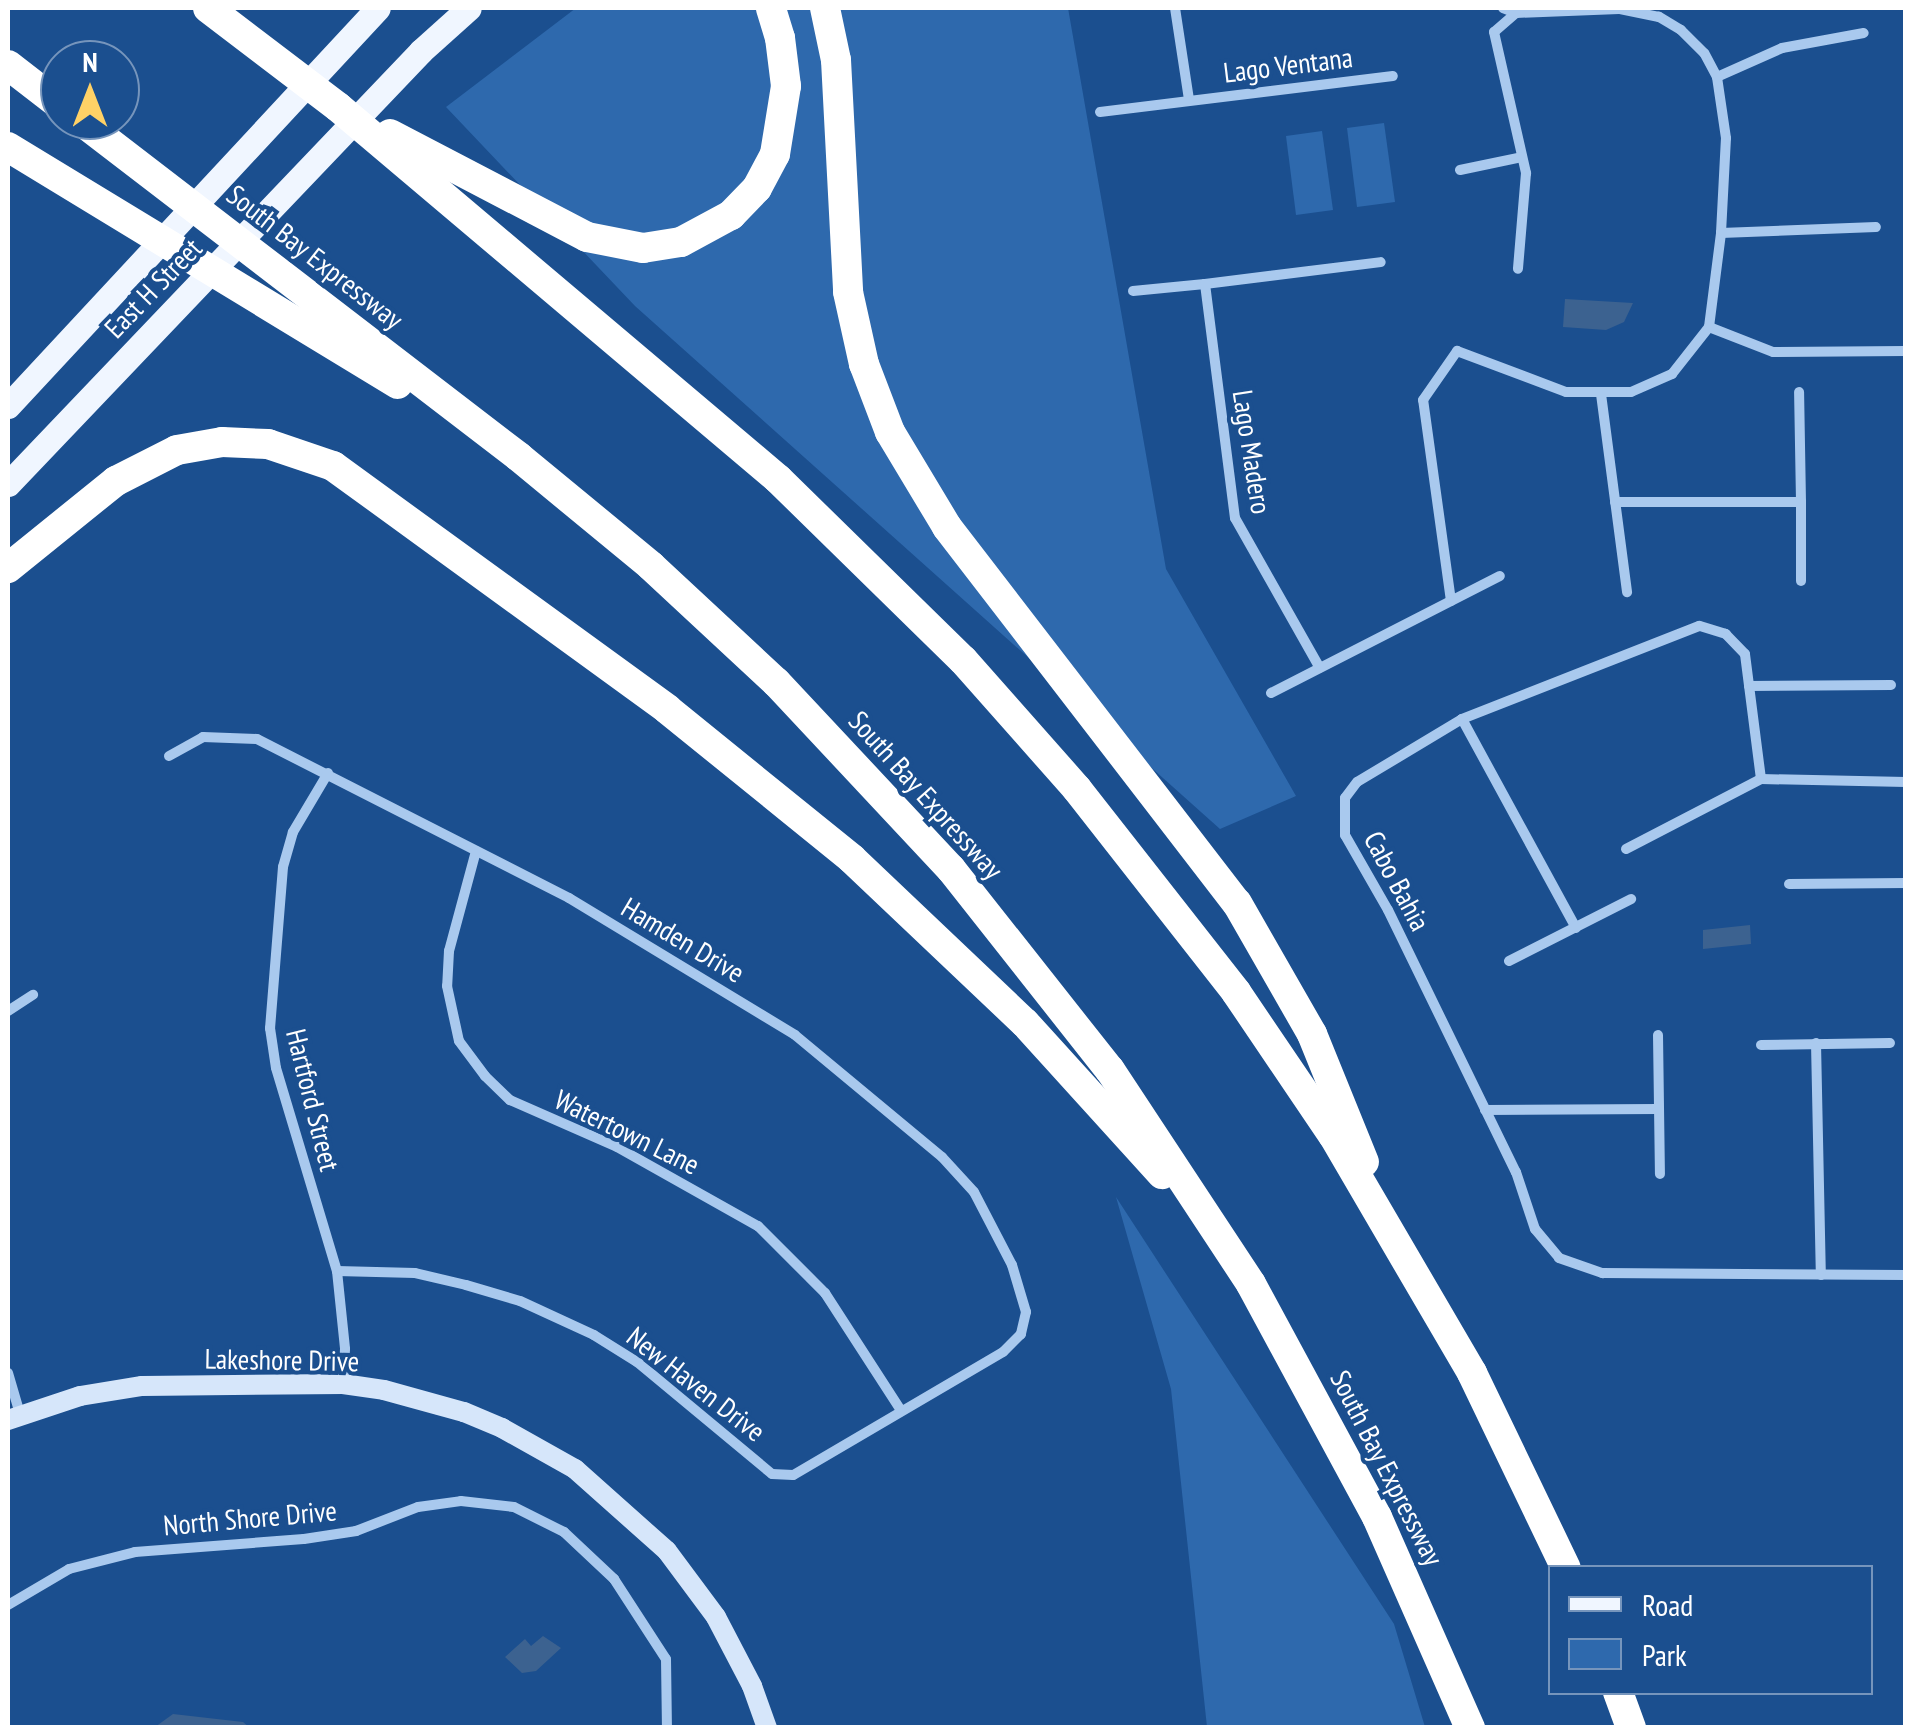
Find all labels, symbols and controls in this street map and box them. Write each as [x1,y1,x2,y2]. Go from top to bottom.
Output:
north arrow [40,40,140,140]
street label: Lago Ventana [1221,40,1355,90]
text: N [82,43,98,80]
street label: South Bay Expressway [220,178,410,336]
street label: East H Street [97,231,209,345]
street label: Lago Madero [1226,388,1278,516]
street label: South Bay Expressway [842,704,1010,886]
street label: Cabo Bahia [1357,826,1437,936]
street label: Hamden Drive [616,890,750,990]
street label: Hartford Street [279,1026,347,1174]
street label: Watertown Lane [549,1083,705,1181]
street label: New Haven Drive [620,1319,772,1449]
street label: Lakeshore Drive [204,1342,360,1378]
street label: South Bay Expressway [1323,1365,1451,1571]
street label: North Shore Drive [162,1494,338,1542]
legend [1548,1565,1873,1695]
text: Road [1642,1585,1693,1624]
text: Park [1642,1635,1687,1674]

